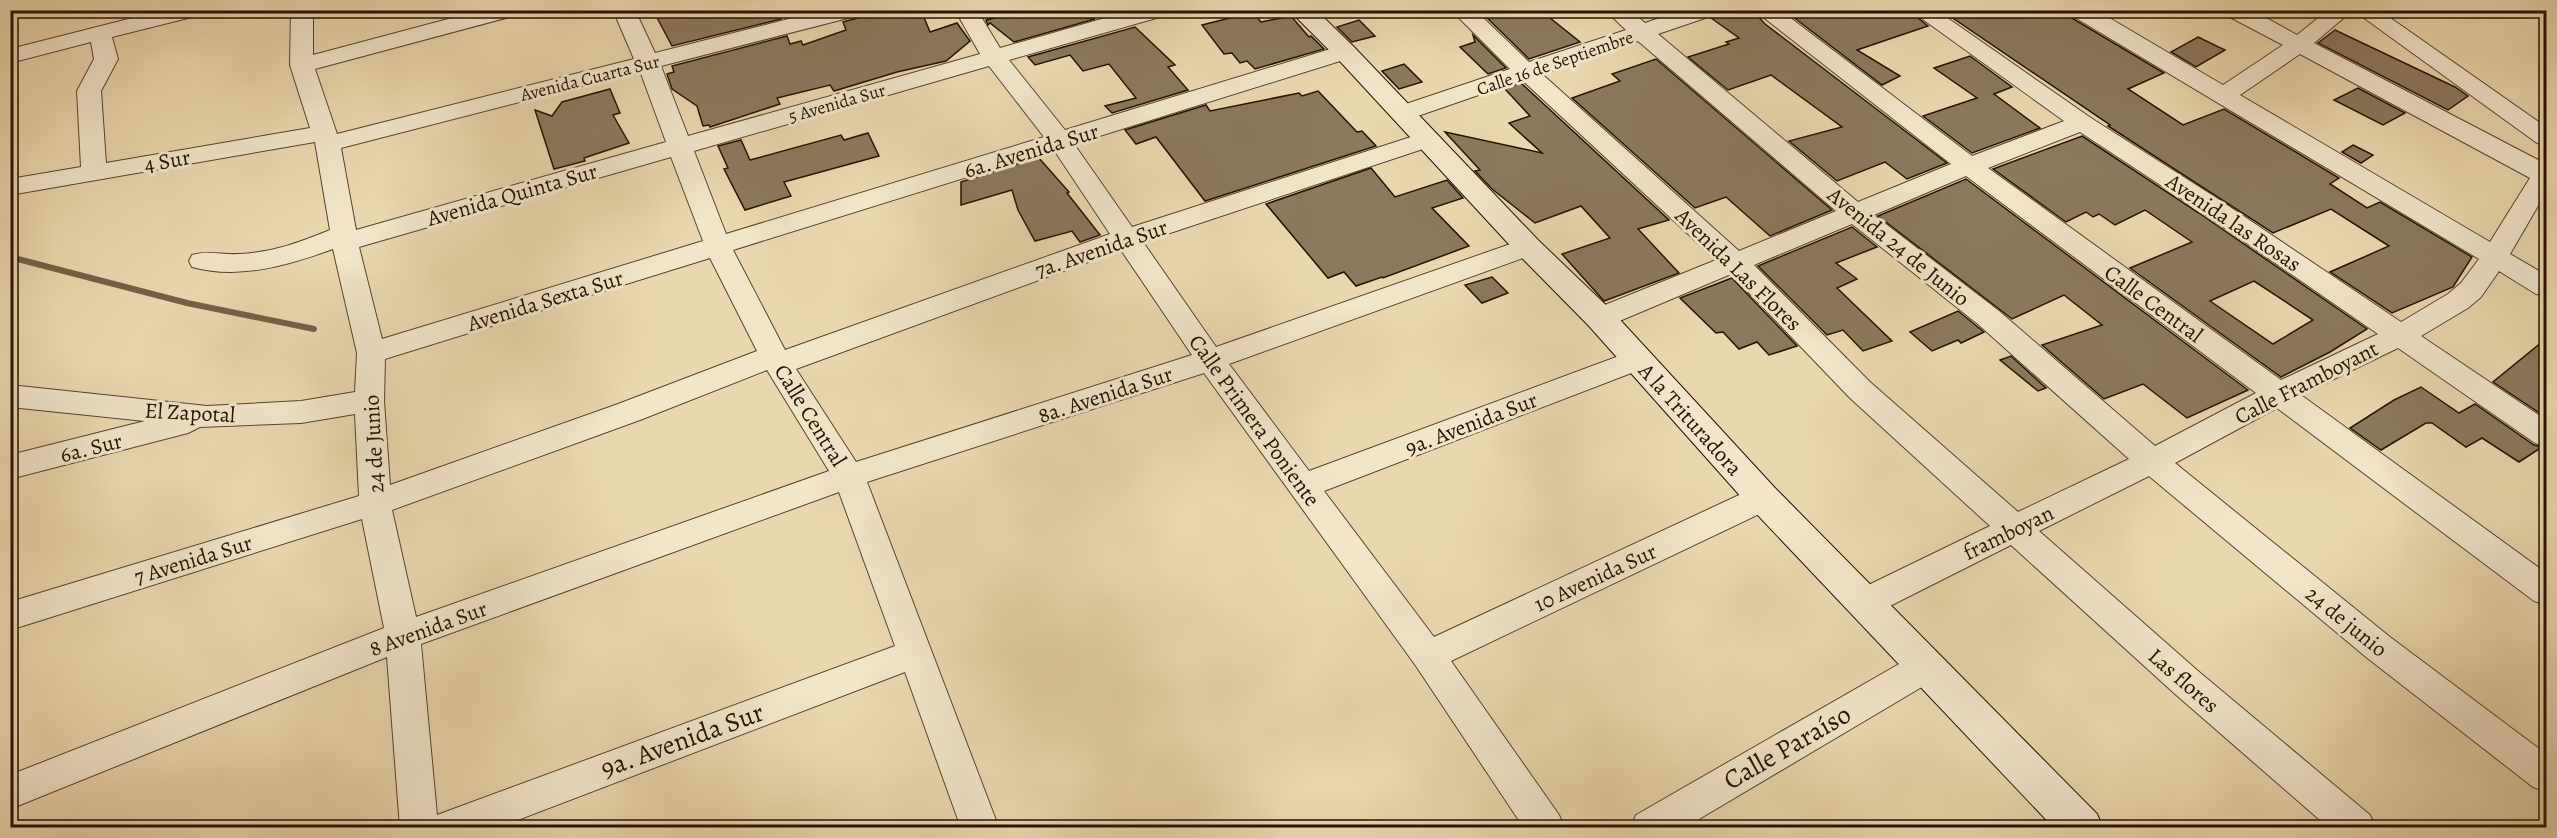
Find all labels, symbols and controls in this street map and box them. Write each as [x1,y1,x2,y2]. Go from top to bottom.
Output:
street label: Calle 16 de Septiembre [1474,25,1636,101]
street label: Avenida Cuarta Sur [517,49,662,107]
street label: 5 Avenida Sur [786,78,888,128]
street label: 6a. Avenida Sur [960,116,1102,186]
street label: 4 Sur [142,142,193,180]
street label: Avenida Quinta Sur [423,156,601,234]
street label: Avenida las Rosas [2159,166,2307,279]
street label: Avenida 24 de Junio [1820,179,1976,313]
street label: Avenida Las Flores [1668,201,1808,338]
street label: 7a. Avenida Sur [1031,212,1172,286]
street label: Calle Central [2098,258,2209,350]
street label: Avenida Sexta Sur [463,263,627,339]
street label: Calle Primera Poniente [1182,328,1327,513]
street label: Calle Framboyant [2230,334,2383,432]
street label: A la Trituradora [1631,356,1749,483]
street label: Calle Central [767,359,853,472]
street label: 8a. Avenida Sur [1034,359,1176,431]
street label: 9a. Avenida Sur [1401,385,1542,463]
street label: 24 de Junio [356,394,392,494]
street label: El Zapotal [144,396,236,430]
street label: 6a. Sur [57,426,125,470]
street label: framboyan [1958,498,2059,568]
street label: 7 Avenida Sur [131,528,256,592]
street label: 10 Avenida Sur [1529,536,1662,619]
street label: 24 de junio [2299,579,2394,664]
street label: 8 Avenida Sur [365,594,491,664]
street label: Las flores [2141,642,2225,720]
street label: 9a. Avenida Sur [596,694,768,786]
street label: Calle Paraíso [1717,696,1857,798]

